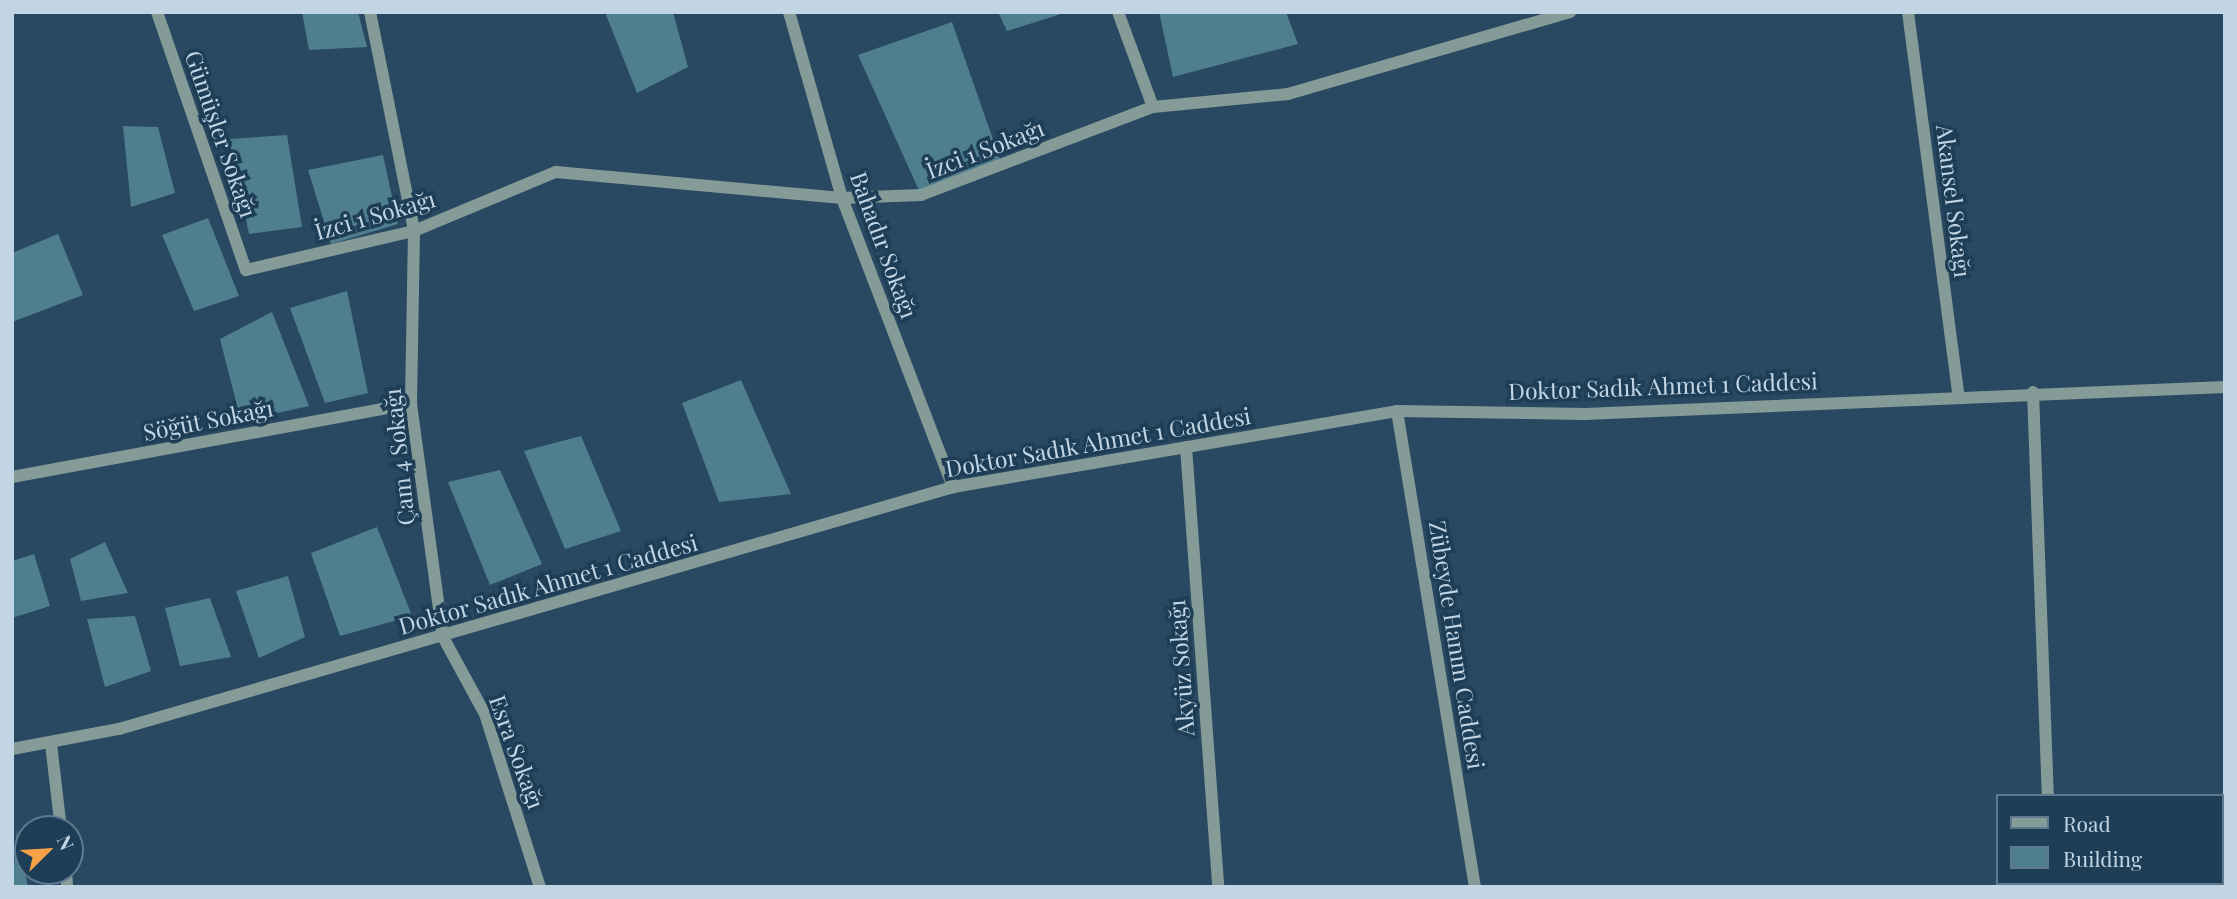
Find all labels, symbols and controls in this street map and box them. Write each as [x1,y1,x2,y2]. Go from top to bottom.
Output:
street label: Gümüşler Sokağı [179,47,263,221]
street label: İzci 1 Sokağı [922,114,1048,184]
street label: Akansel Sokağı [1931,123,1977,279]
street label: Bahadır Sokağı [845,168,923,322]
street label: İzci 1 Sokağı [312,185,438,245]
street label: Doktor Sadık Ahmet 1 Caddesi [1507,367,1819,405]
street label: Çam 4 Sokağı [378,387,420,527]
street label: Söğüt Sokağı [141,394,275,446]
street label: Doktor Sadık Ahmet 1 Caddesi [942,401,1254,483]
street label: Zübeyde Hanım Caddesi [1424,519,1490,771]
street label: Doktor Sadık Ahmet 1 Caddesi [394,528,702,640]
street label: Akyüz Sokağı [1162,599,1200,737]
street label: Esra Sokağı [484,691,550,813]
legend [1996,794,2223,885]
text: Road [2063,809,2111,837]
north arrow [14,815,84,885]
text: N [52,831,81,854]
text: Building [2063,844,2142,872]

